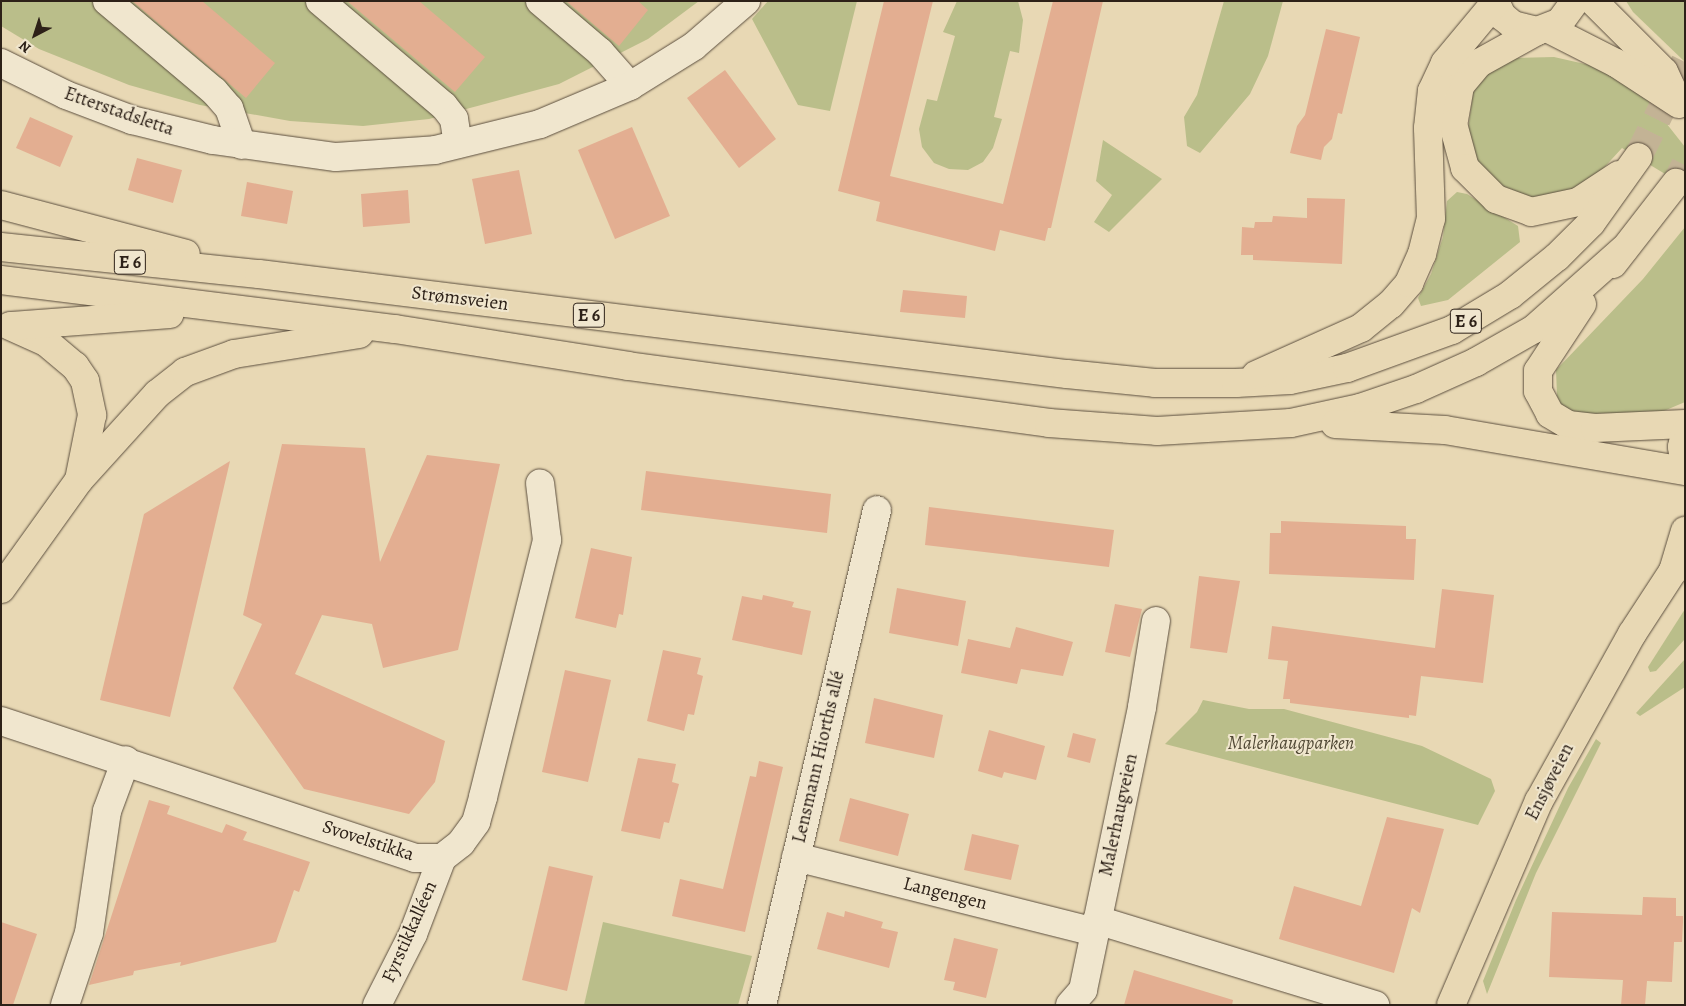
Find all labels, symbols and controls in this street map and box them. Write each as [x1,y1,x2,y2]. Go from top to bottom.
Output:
north arrow [10,10,60,60]
text: N [15,36,35,57]
street label: Etterstadsletta [61,83,177,141]
road number: E 6 [114,246,146,278]
street label: Strømsveien [410,282,510,316]
road number: E 6 [573,300,605,330]
road number: E 6 [1450,306,1482,336]
street label: Lensmann Hiorths allé [788,669,850,845]
park label: Malerhaugparken [1228,733,1354,755]
street label: Ensjøveien [1521,740,1579,824]
street label: Malerhaugveien [1095,752,1143,878]
street label: Svovelstikka [319,815,417,867]
street label: Langengen [901,873,989,915]
street label: Fyrstikkalléen [377,878,443,986]

